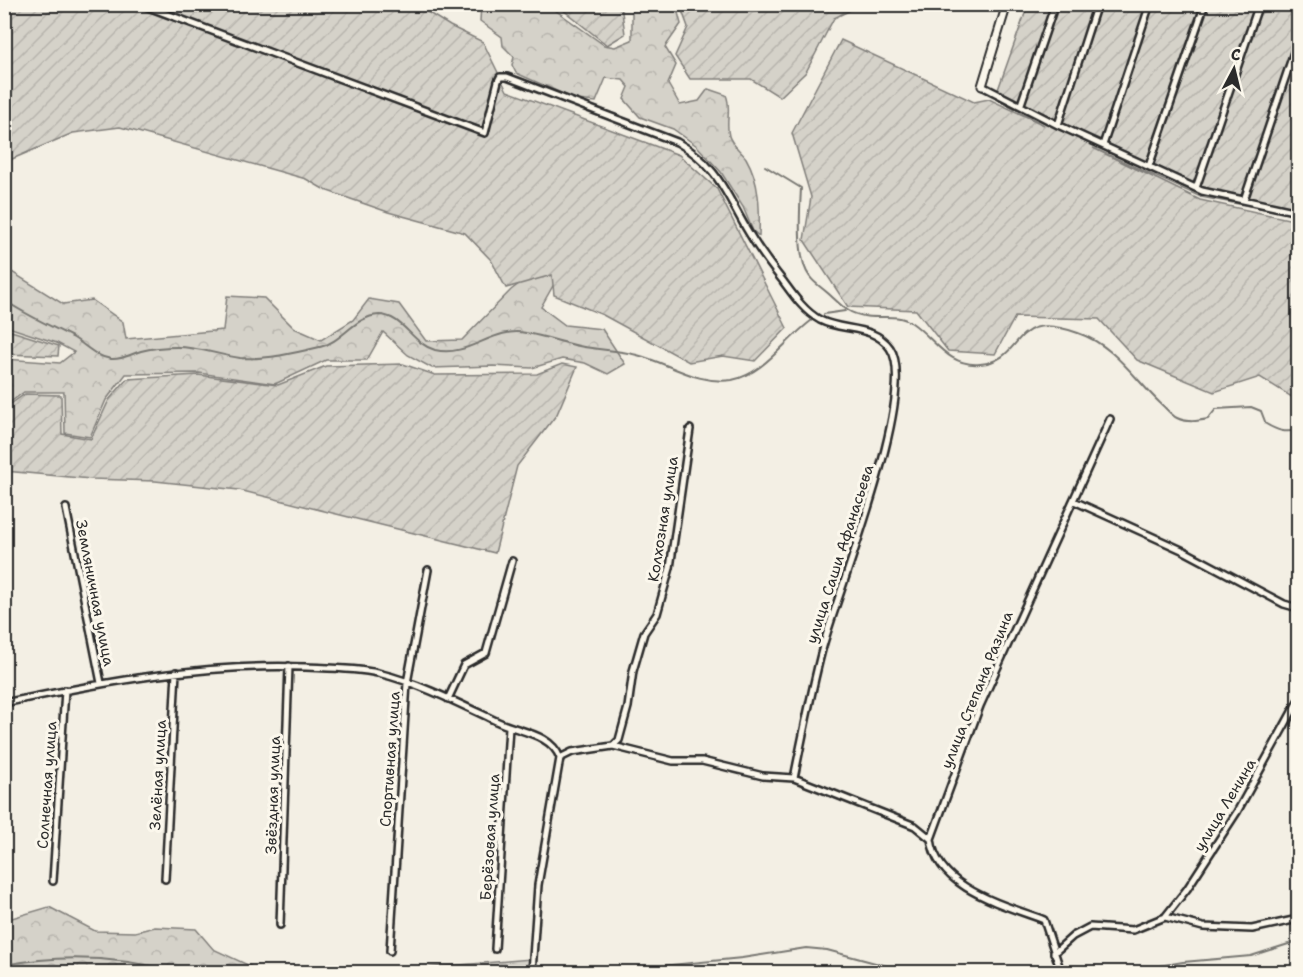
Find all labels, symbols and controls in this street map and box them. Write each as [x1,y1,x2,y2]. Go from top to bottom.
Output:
north arrow [1204,39,1264,99]
text: С [1230,44,1242,66]
street label: Колхозная улица [643,454,683,583]
street label: улица Саши Афанасьева [802,461,879,646]
street label: Земляничная улица [71,518,119,668]
street label: улица Степана Разина [936,608,1018,772]
street label: Спортивная улица [375,690,405,828]
street label: Зелёная улица [145,719,171,831]
street label: Солнечная улица [33,720,61,849]
street label: Звёздная улица [261,735,285,855]
street label: улица Ленина [1189,754,1261,855]
street label: Берёзовая улица [476,772,504,901]

